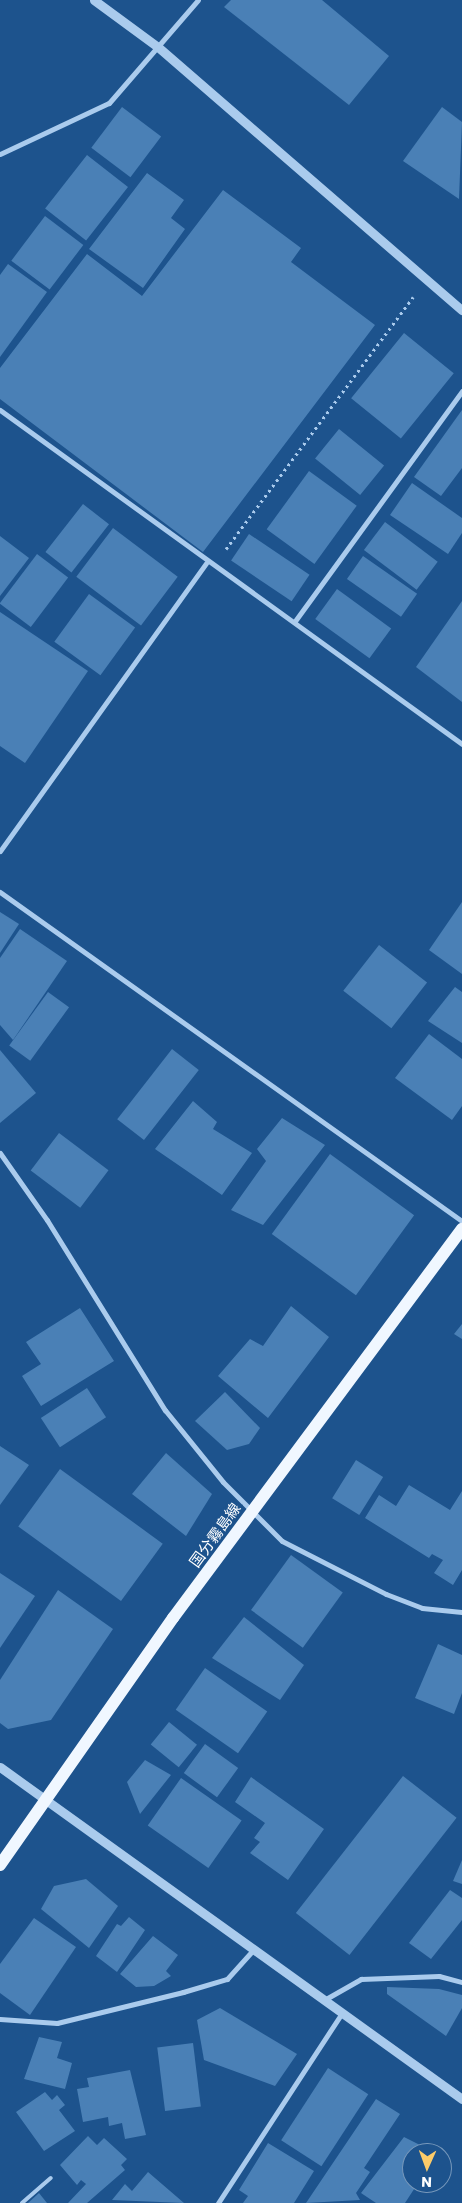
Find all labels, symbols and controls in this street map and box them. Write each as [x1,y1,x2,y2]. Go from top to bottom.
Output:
street label: 国分霧島線 [186,1499,244,1571]
north arrow [402,2143,452,2193]
text: N [421,2172,432,2192]

